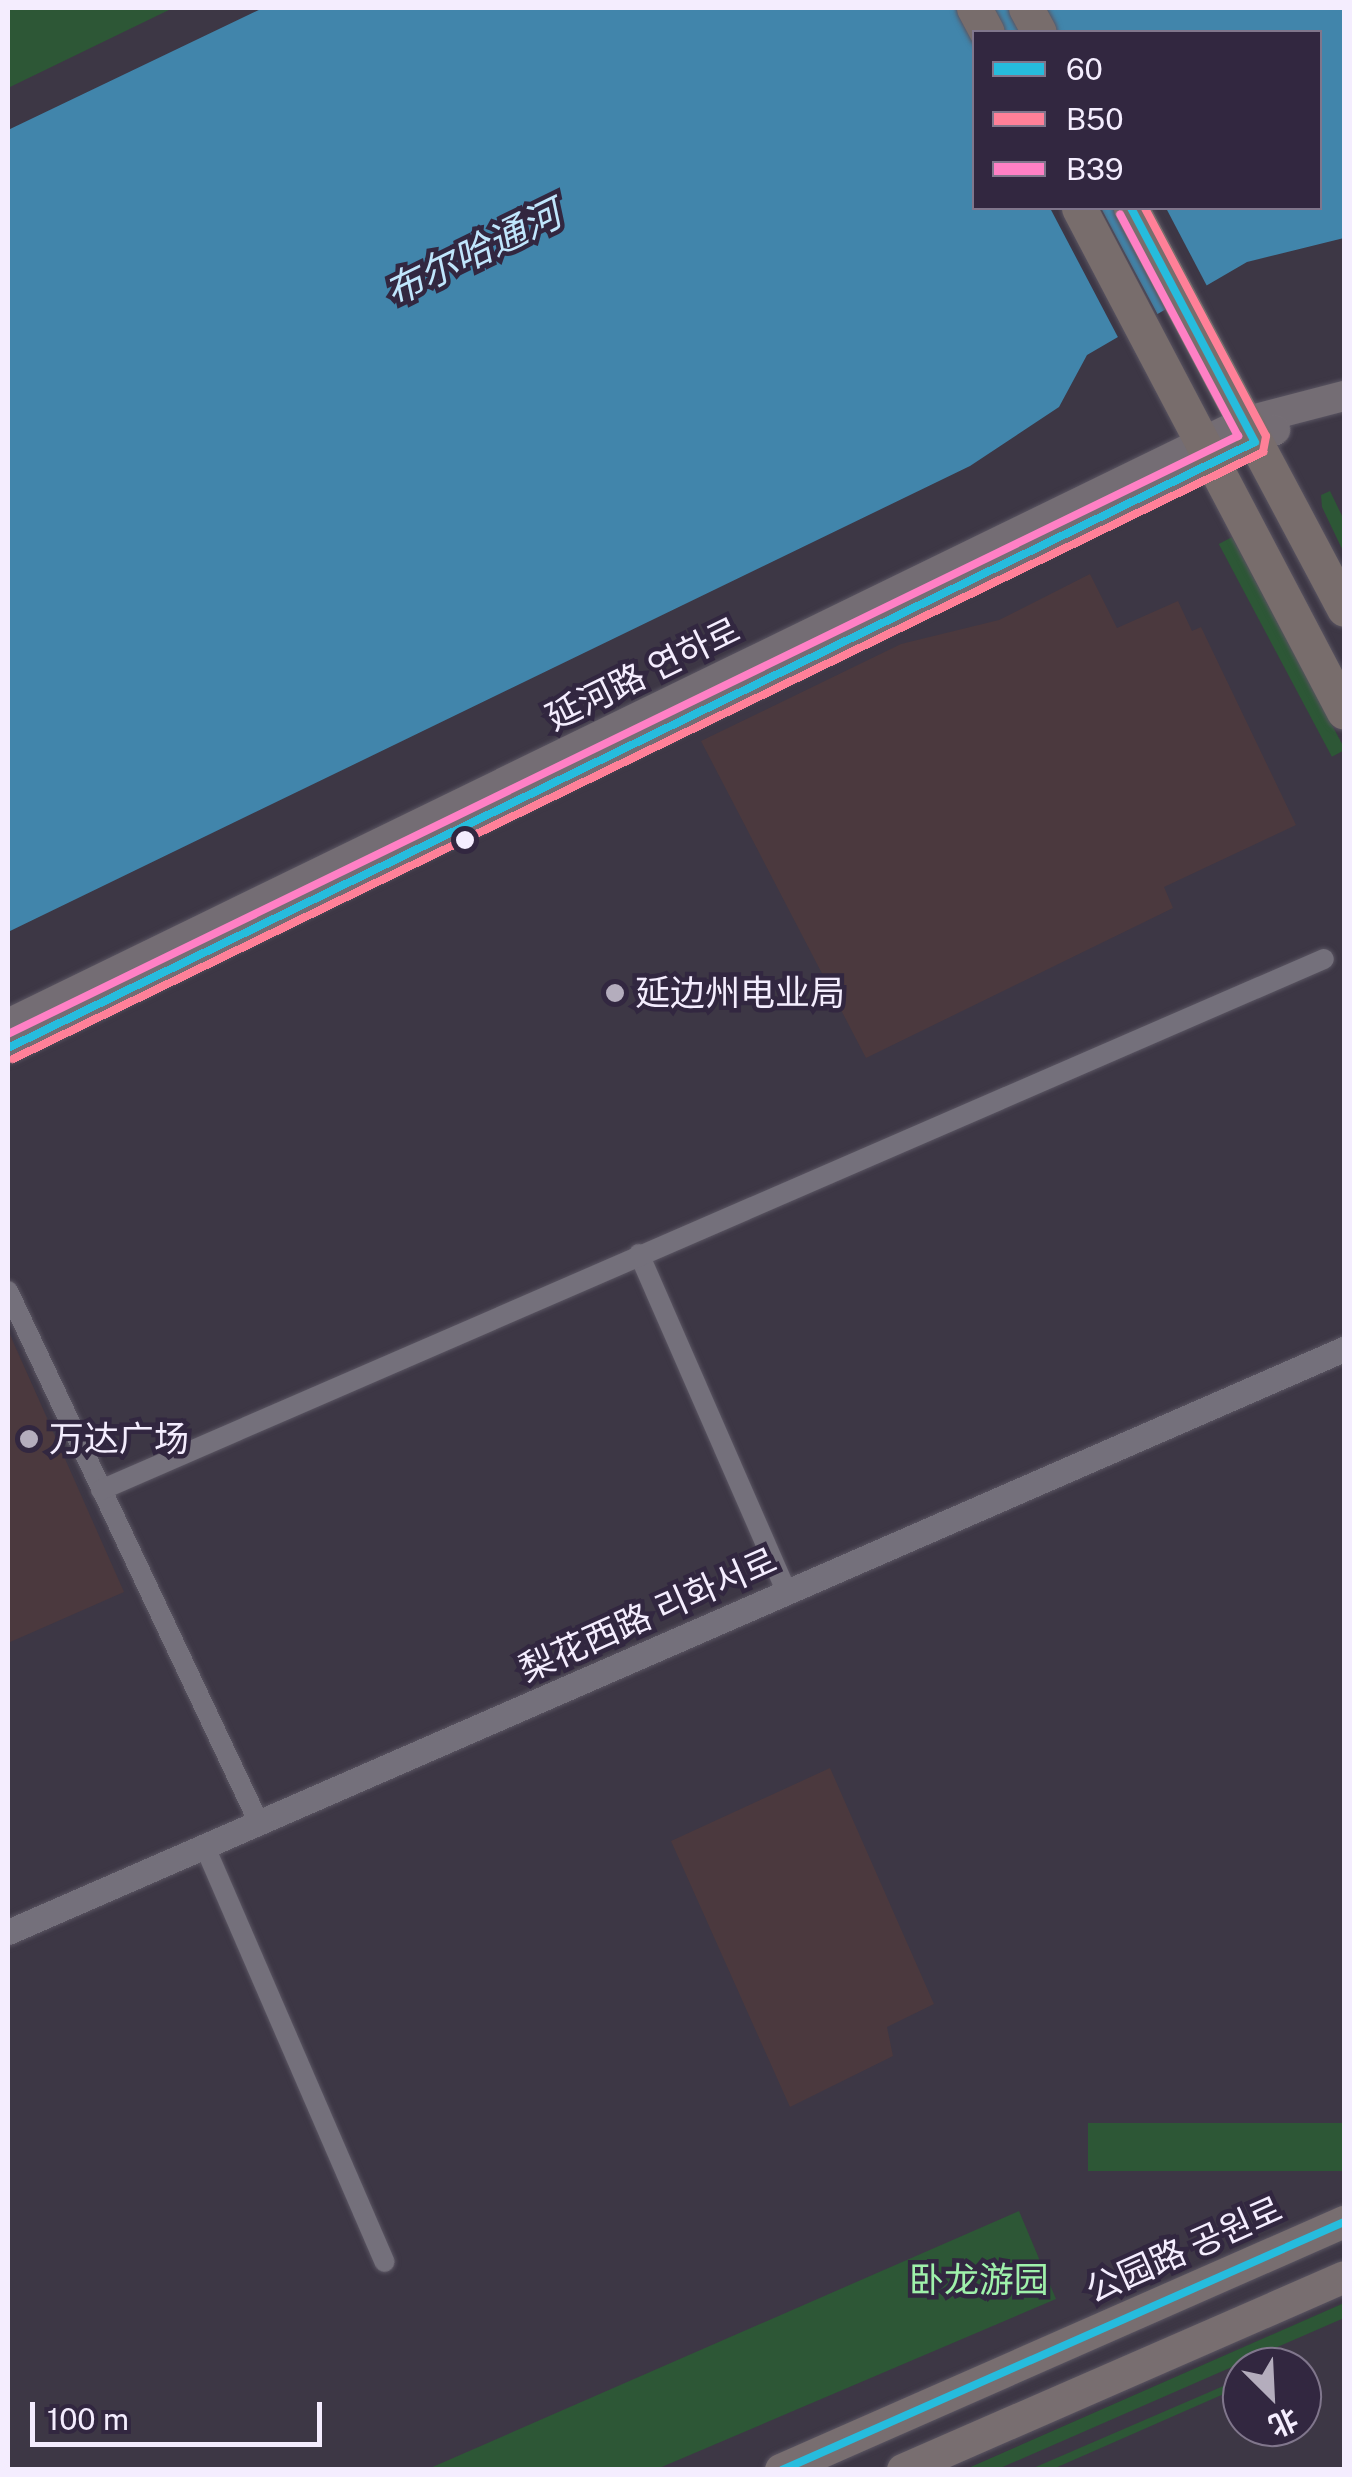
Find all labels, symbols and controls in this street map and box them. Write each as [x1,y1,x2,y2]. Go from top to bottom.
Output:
legend [972,30,1322,210]
text: 60 [1066,51,1103,87]
text: B50 [1066,101,1124,137]
text: B39 [1066,151,1124,187]
water label: 布尔哈通河 [378,191,568,315]
street label: 延河路 연하로 [539,609,747,739]
unlabelled marker [455,830,475,850]
place label: 延边州电业局 [635,972,845,1014]
marker: 延边州电业局 [604,982,626,1004]
place label: 万达广场 [49,1418,189,1460]
marker: 万达广场 [18,1428,40,1450]
street label: 梨花西路 리화서로 [513,1539,783,1691]
street label: 公园路 공원로 [1079,2188,1289,2312]
park label: 卧龙游园 [909,2259,1049,2301]
north arrow [1222,2347,1322,2447]
scale bar [35,2382,328,2444]
text: 100 m [47,2401,129,2437]
text: 北 [1264,2402,1303,2444]

